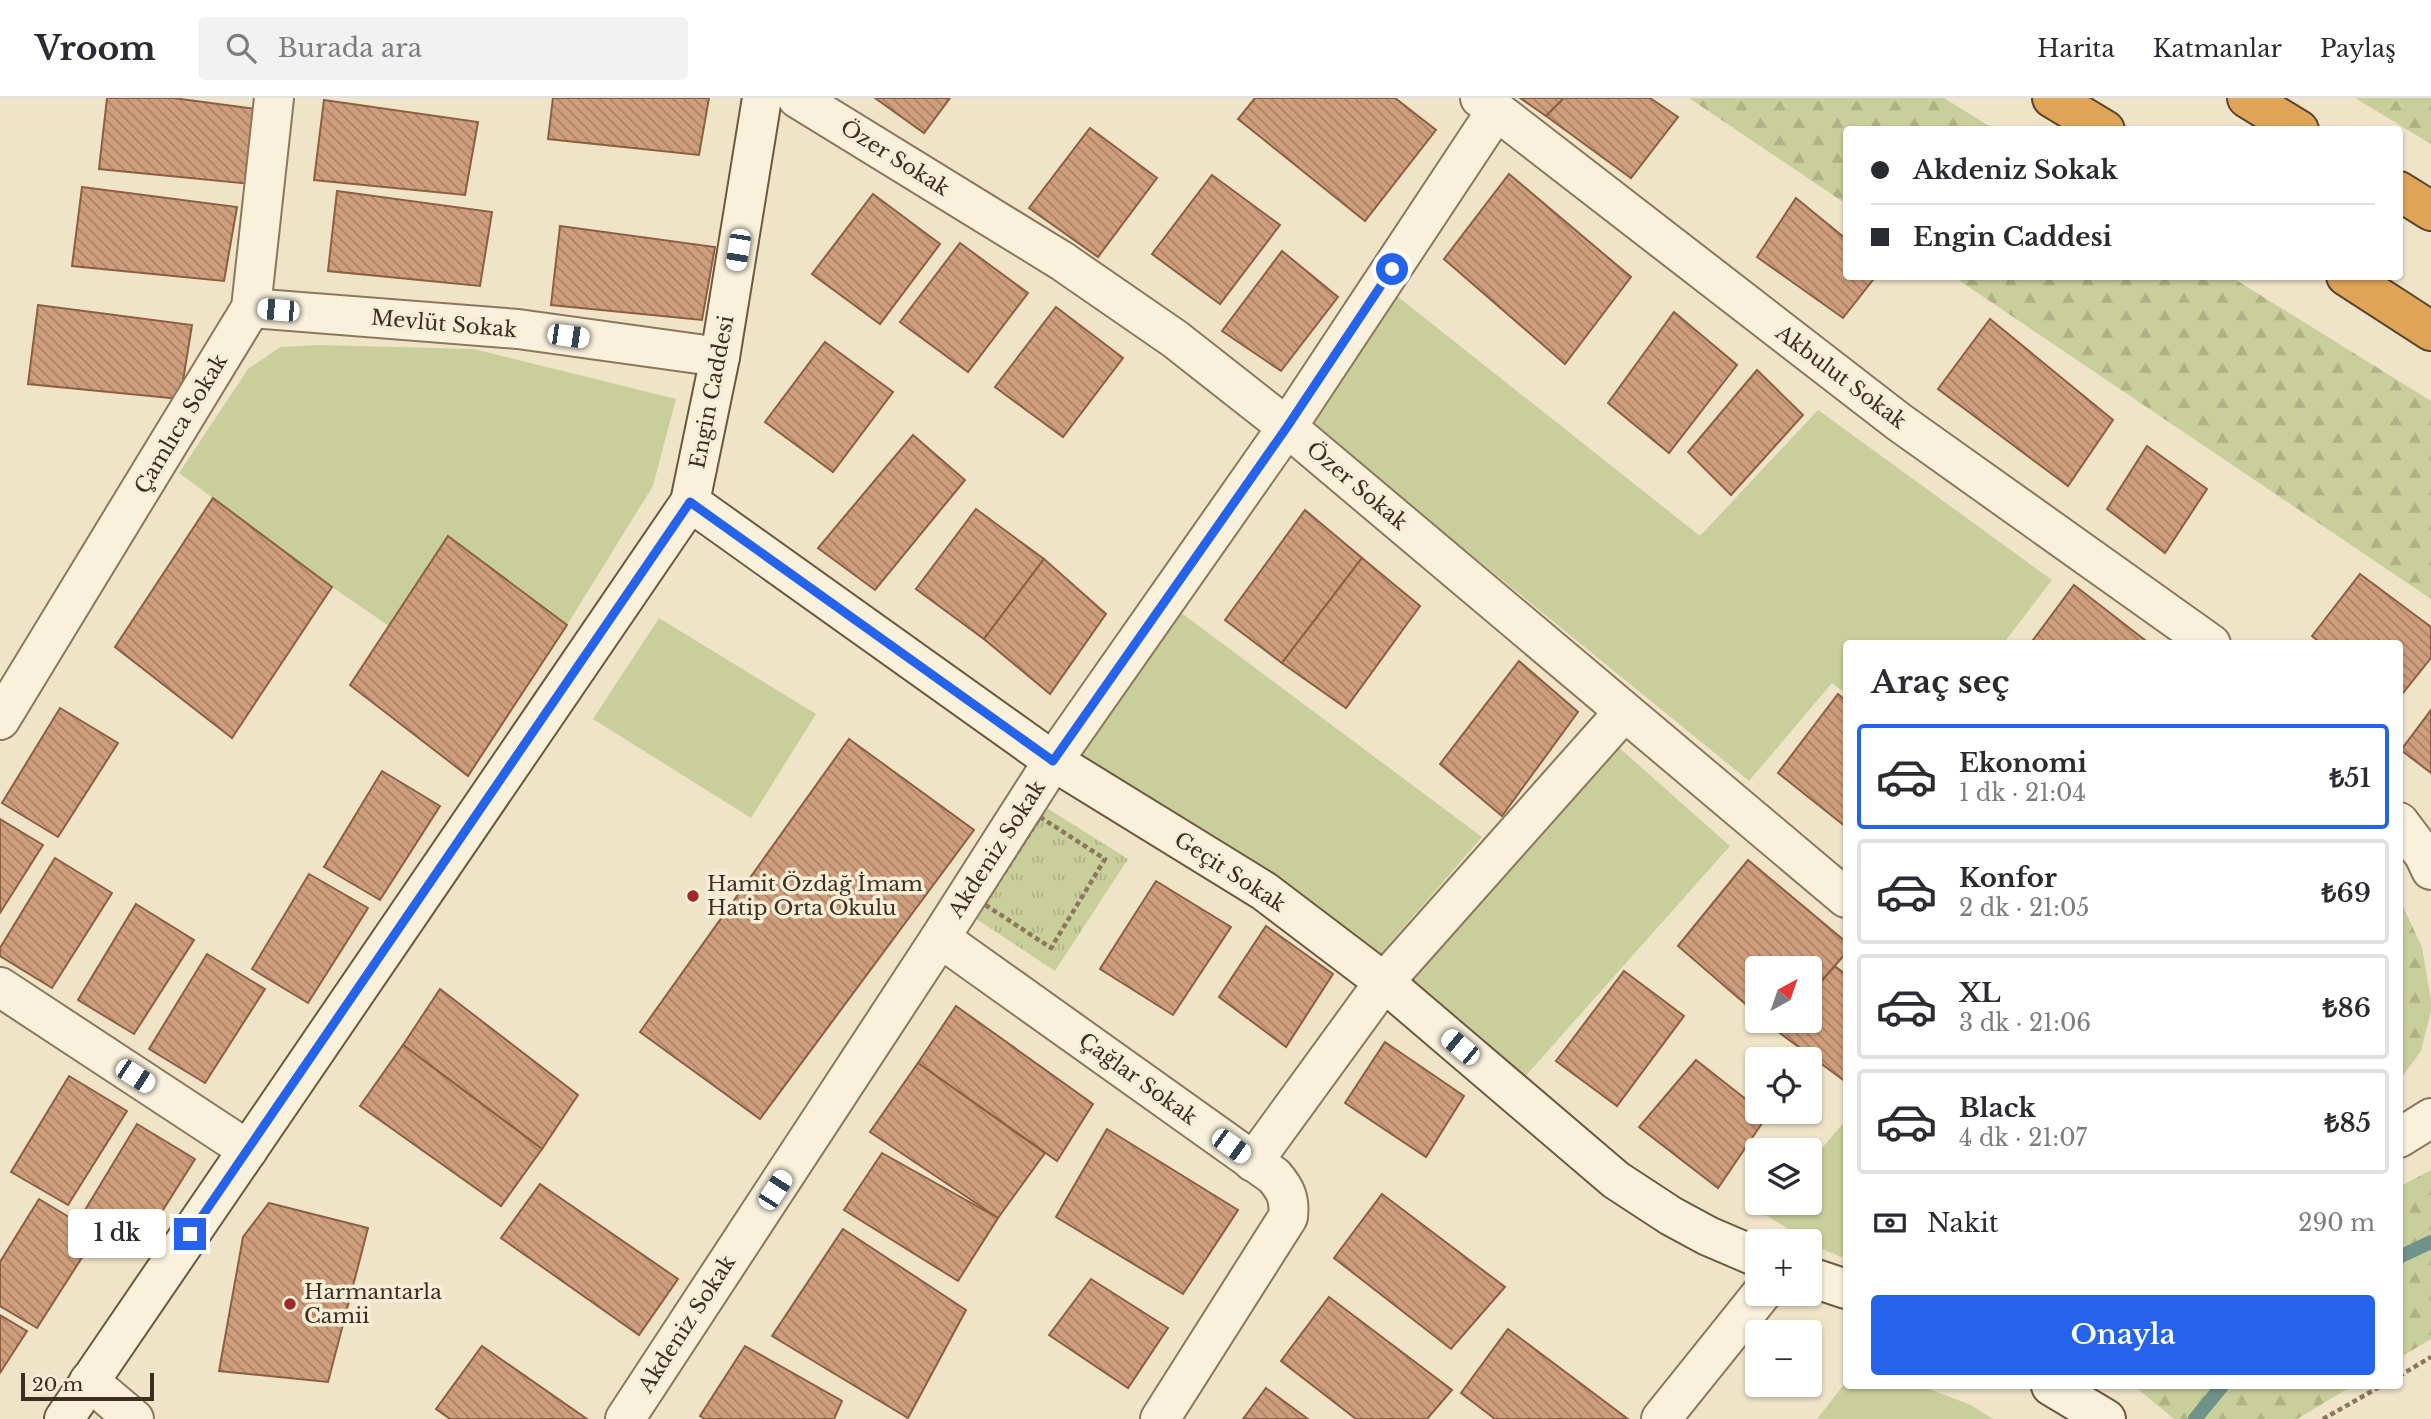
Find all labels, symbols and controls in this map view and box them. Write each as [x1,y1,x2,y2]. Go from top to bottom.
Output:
search box [198,17,688,80]
text: Vroom [35,28,156,69]
icon: search [222,29,260,67]
text: Burada ara [278,32,422,64]
text: Harita [2037,34,2115,63]
text: Katmanlar [2153,34,2282,63]
text: Paylaş [2320,34,2396,63]
street label: Özer Sokak [836,114,954,202]
text: Akdeniz Sokak [1913,154,2118,186]
text: Engin Caddesi [1913,221,2112,253]
car [725,228,752,272]
route start [1376,253,1408,285]
car [257,298,300,322]
street label: Mevlüt Sokak [370,305,518,343]
street label: Engin Caddesi [684,313,740,471]
street label: Akbulut Sokak [1770,319,1911,435]
car [546,323,591,349]
street label: Çamlıca Sokak [129,349,233,499]
street label: Özer Sokak [1301,436,1413,536]
text: Araç seç [1871,662,2009,702]
icon: car [1875,745,1938,808]
text: Ekonomi [1959,747,2087,779]
text: ₺51 [2329,762,2371,794]
street label: Akdeniz Sokak [942,775,1051,923]
text: 1 dk · 21:04 [1959,779,2086,807]
street label: Geçit Sokak [1169,826,1291,918]
icon: car [1875,860,1938,923]
text: Konfor [1959,862,2057,894]
place label: Hamit Özdağ İmam Hatip Orta Okulu [707,871,923,921]
text: ₺69 [2322,877,2371,909]
marker: Hamit Özdağ İmam Hatip Orta Okulu [685,888,701,904]
text: 2 dk · 21:05 [1959,894,2089,922]
north arrow [1745,956,1822,1032]
map controls [1745,956,1822,1397]
icon: car [1875,975,1938,1038]
text: XL [1959,977,2001,1009]
text: ₺86 [2323,992,2371,1024]
text: 3 dk · 21:06 [1959,1009,2091,1037]
car [1438,1025,1483,1069]
street label: Çağlar Sokak [1074,1027,1202,1131]
button: locate [1745,1047,1822,1124]
car [112,1056,159,1096]
icon: car [1875,1090,1938,1153]
text: Black [1959,1092,2036,1124]
text: ₺85 [2325,1107,2371,1139]
text: 4 dk · 21:07 [1959,1124,2087,1152]
car [1208,1125,1255,1167]
button: layers [1745,1138,1822,1215]
car [755,1167,796,1213]
icon: cash [1871,1204,1909,1242]
text: Nakit [1927,1207,1999,1239]
text: 290 m [2298,1209,2375,1237]
callout: 1 dk [68,1210,166,1258]
route end [174,1218,206,1250]
text: 1 dk [93,1219,141,1247]
button: + [1745,1229,1822,1306]
street label: Akdeniz Sokak [632,1250,741,1398]
place label: Harmantarla Camii [304,1279,442,1329]
button: Onayla [1871,1295,2375,1375]
marker: Harmantarla Camii [282,1296,298,1312]
button: − [1745,1320,1822,1397]
scale bar [21,1370,154,1402]
text: 20 m [32,1373,83,1396]

